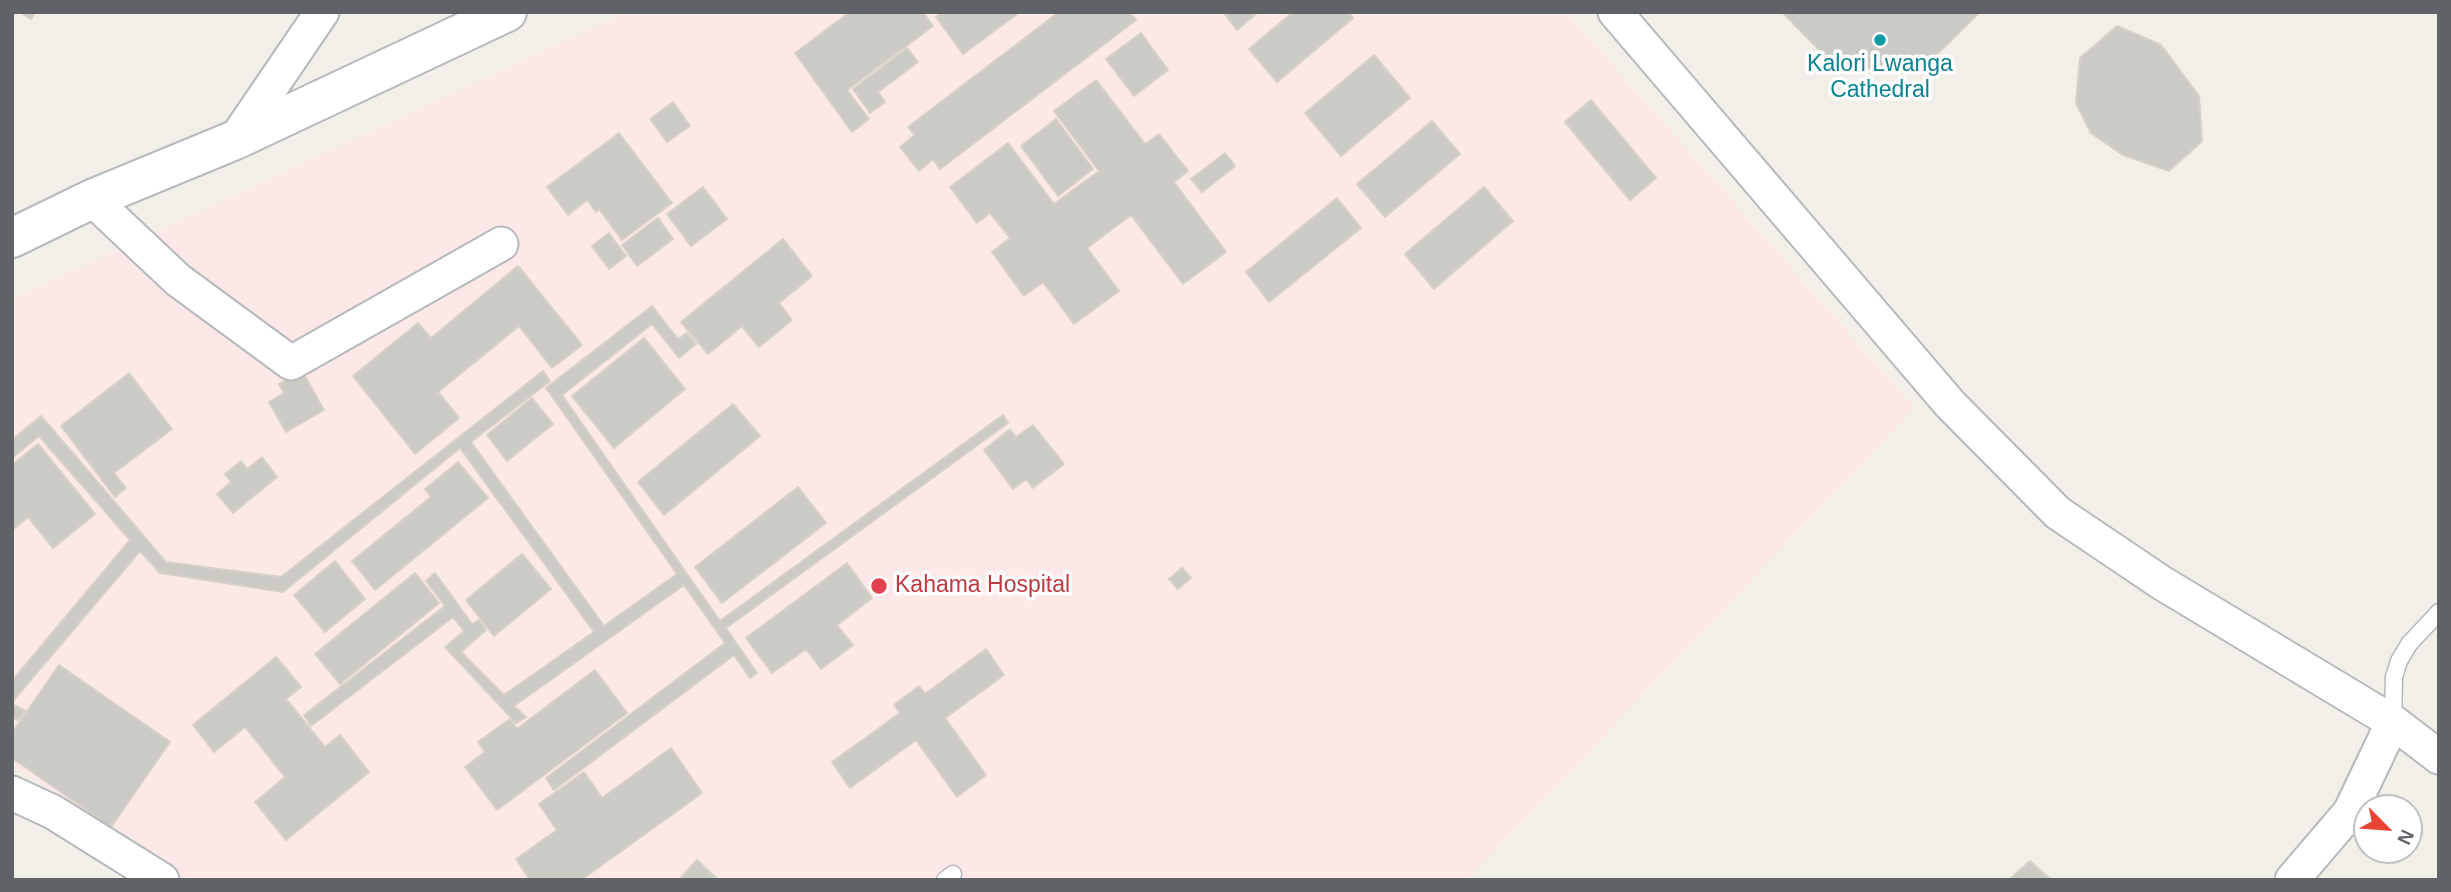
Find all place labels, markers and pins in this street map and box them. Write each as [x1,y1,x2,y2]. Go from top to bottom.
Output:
marker: Kalori Lwanga Cathedral [1872,32,1888,48]
place label: Kalori Lwanga Cathedral [1807,51,1953,105]
place label: Kahama Hospital [895,572,1070,600]
marker: Kahama Hospital [869,576,889,596]

